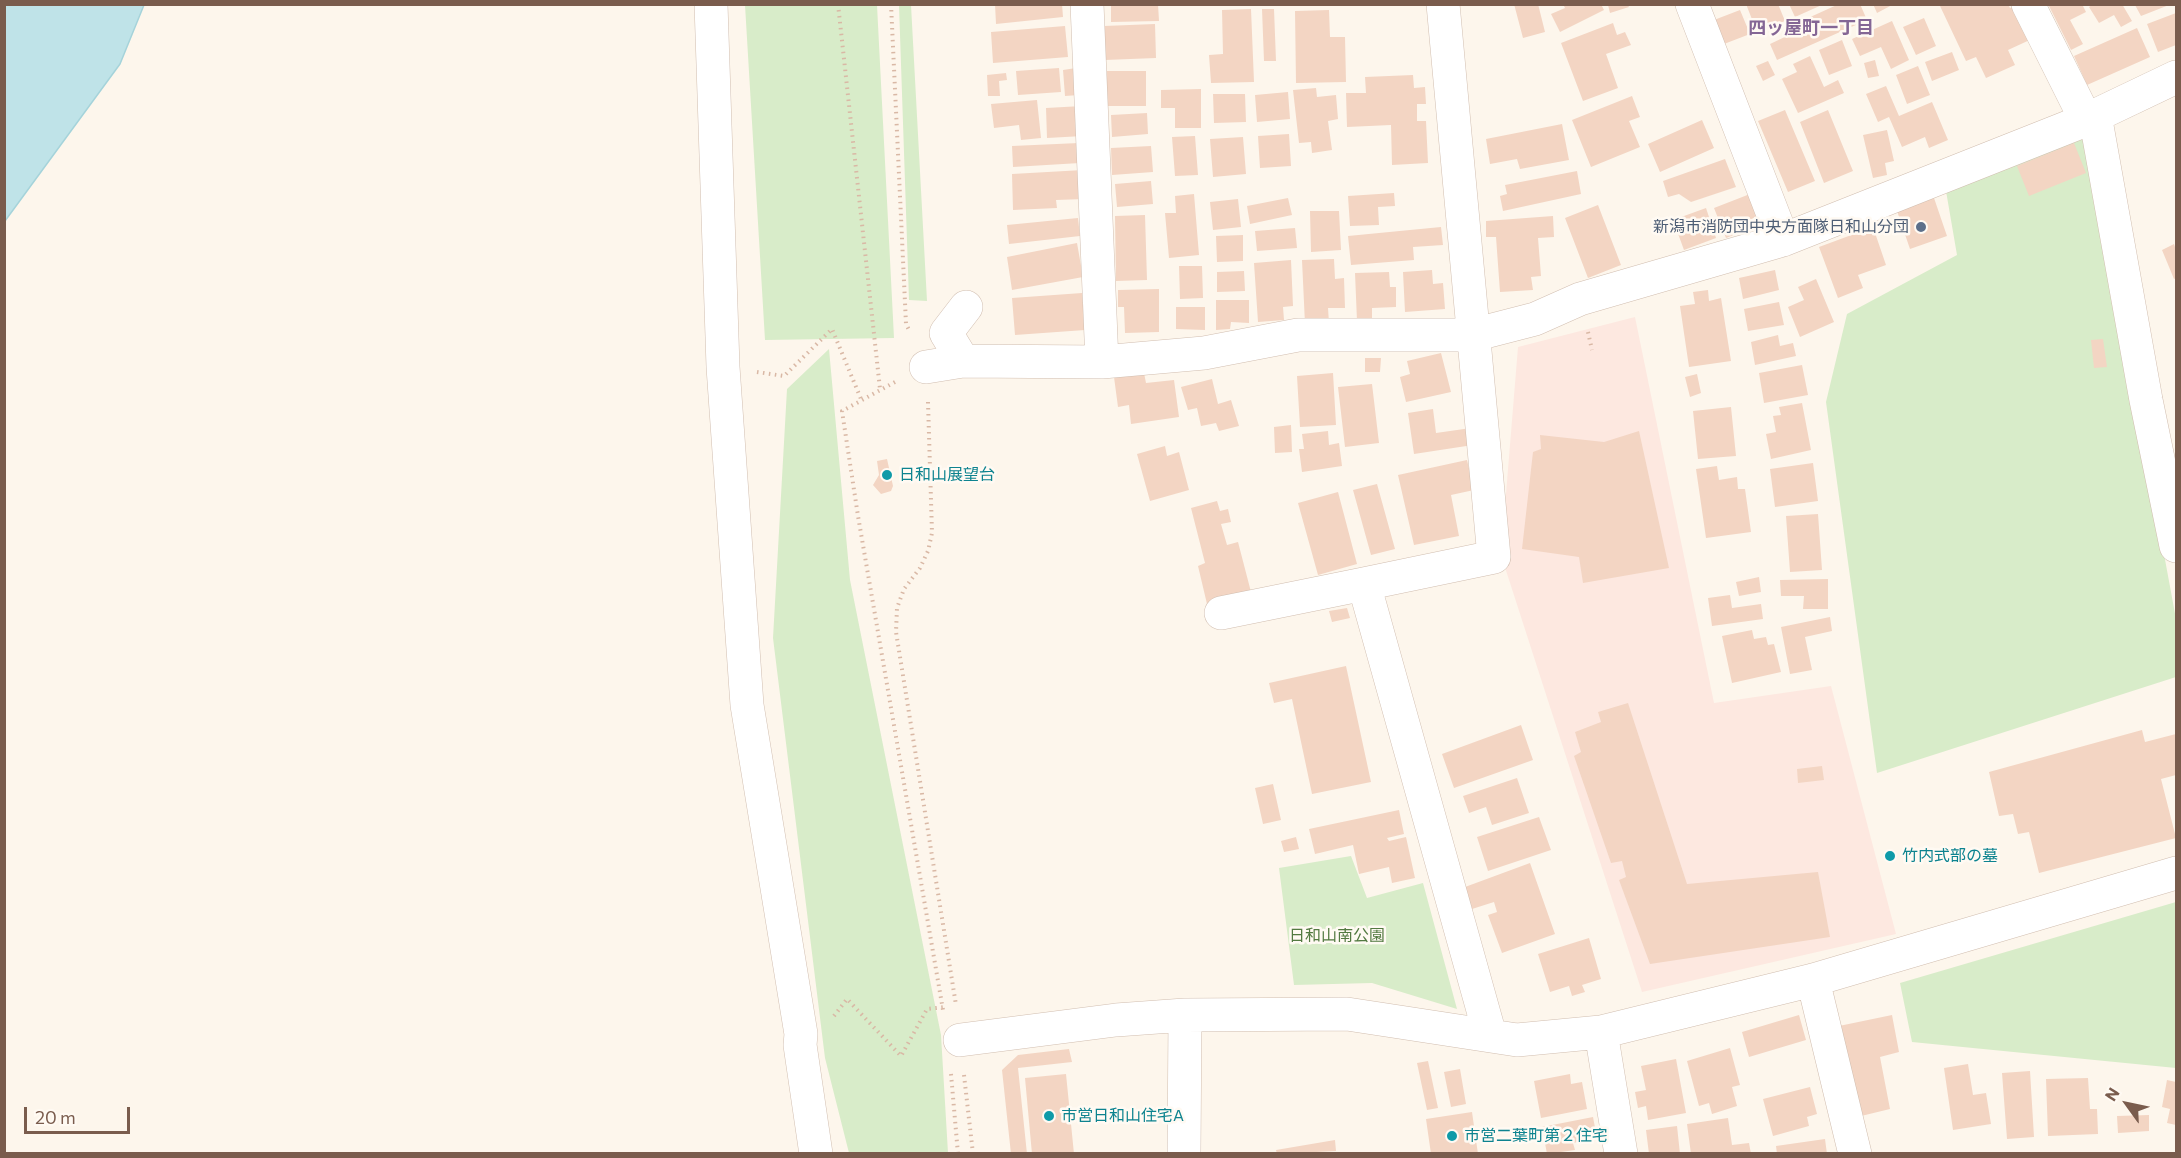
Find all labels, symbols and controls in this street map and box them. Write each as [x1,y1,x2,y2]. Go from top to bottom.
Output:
district label: 四ッ屋町一丁目 [1748,17,1874,39]
place label: 新潟市消防団中央方面隊日和山分団 [1653,217,1909,237]
marker: 新潟市消防団中央方面隊日和山分団 [1914,220,1928,234]
place label: 日和山展望台 [899,465,995,485]
marker: 日和山展望台 [880,468,894,482]
place label: 竹内式部の墓 [1902,846,1998,866]
marker: 竹内式部の墓 [1883,849,1897,863]
park label: 日和山南公園 [1289,926,1385,946]
north arrow [2097,1074,2157,1134]
text: N [2100,1084,2123,1104]
scale bar [27,1095,134,1133]
text: 20 m [35,1106,76,1128]
place label: 市営日和山住宅A [1061,1106,1184,1126]
marker: 市営日和山住宅A [1042,1109,1056,1123]
place label: 市営二葉町第２住宅 [1464,1126,1608,1146]
marker: 市営二葉町第２住宅 [1445,1129,1459,1143]

